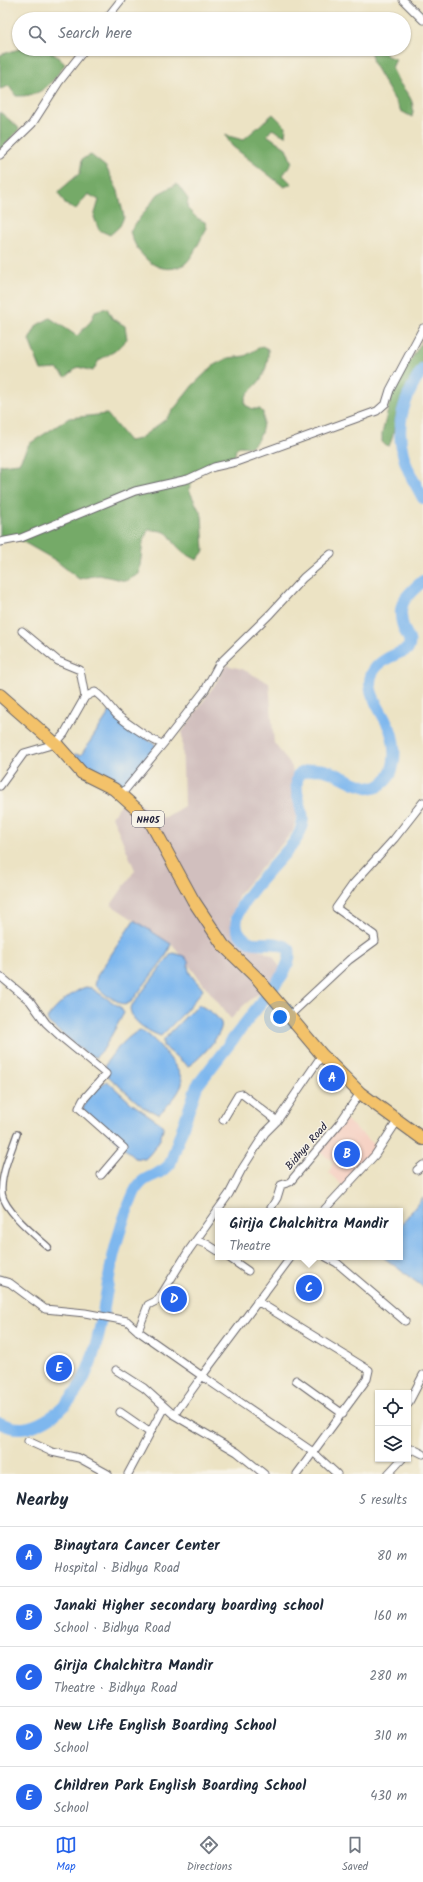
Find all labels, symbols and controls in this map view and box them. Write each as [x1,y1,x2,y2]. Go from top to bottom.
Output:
search box [12,12,411,56]
text: Search here [58,22,132,46]
icon: search [26,23,48,45]
road number: NH05 [132,811,164,827]
your location [270,1007,290,1027]
pin: A [319,1063,345,1093]
street label: Bidhya Road [281,1119,333,1174]
pin: B [334,1139,360,1169]
popup [215,1208,403,1260]
text: Girija Chalchitra Mandir [230,1212,388,1236]
text: Theatre [230,1236,271,1257]
pin: C [296,1273,322,1303]
pin: D [161,1284,187,1314]
pin: E [46,1353,72,1383]
map controls [375,1390,411,1462]
button: locate [375,1390,411,1426]
button: layers [375,1426,411,1462]
text: Nearby [16,1487,68,1514]
text: 5 results [359,1490,407,1511]
text: Binaytara Cancer Center [54,1534,220,1558]
text: A [25,1546,33,1567]
text: 80 m [377,1546,407,1567]
text: Hospital · Bidhya Road [54,1558,180,1579]
text: Janaki Higher secondary boarding school [54,1594,324,1618]
text: B [25,1606,33,1627]
text: 160 m [374,1606,407,1627]
text: School · Bidhya Road [54,1618,170,1639]
text: Girija Chalchitra Mandir [54,1654,213,1678]
text: C [25,1666,33,1687]
text: 280 m [370,1666,407,1687]
text: Theatre · Bidhya Road [54,1678,177,1699]
text: New Life English Boarding School [54,1714,276,1738]
text: D [25,1726,33,1747]
text: 310 m [373,1726,407,1747]
text: School [54,1738,89,1759]
text: Children Park English Boarding School [54,1774,306,1798]
text: E [25,1786,33,1807]
text: 430 m [370,1786,407,1807]
text: School [54,1798,89,1819]
tab: Map [55,1834,77,1876]
tab: Directions [187,1834,232,1876]
tab: Saved [342,1834,368,1876]

